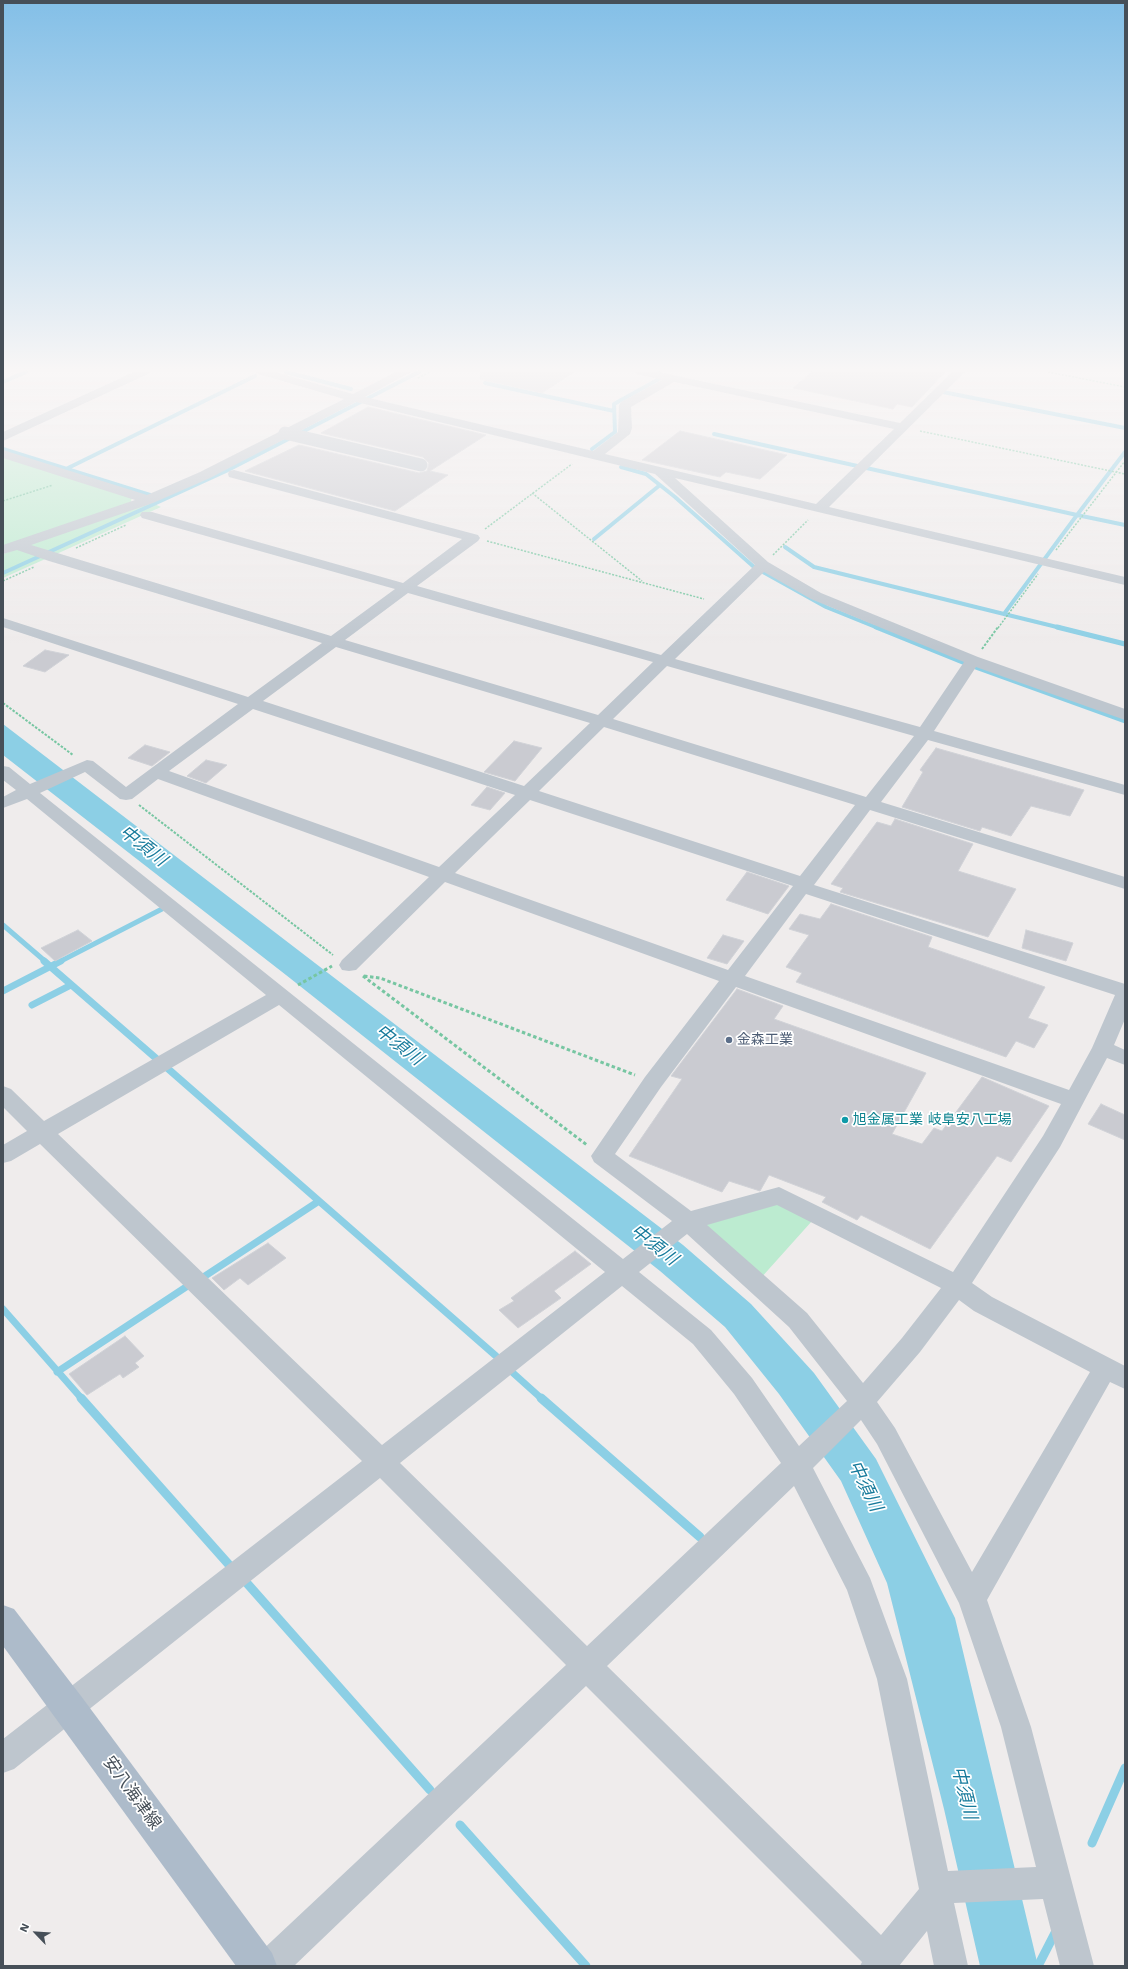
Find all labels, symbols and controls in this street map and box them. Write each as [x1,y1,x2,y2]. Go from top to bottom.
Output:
water label: 中須川 [115,821,171,871]
water label: 中須川 [371,1020,427,1070]
place label: 金森工業 [737,1032,793,1048]
marker: 金森工業 [724,1035,734,1045]
place label: 旭金属工業 岐阜安八工場 [853,1112,1012,1128]
marker: 旭金属工業 岐阜安八工場 [840,1115,850,1125]
water label: 中須川 [626,1220,682,1270]
water label: 中須川 [843,1457,887,1515]
street label: 安八海津線 [99,1753,165,1833]
water label: 中須川 [947,1764,981,1822]
north arrow [16,1913,56,1953]
text: N [17,1921,32,1934]

